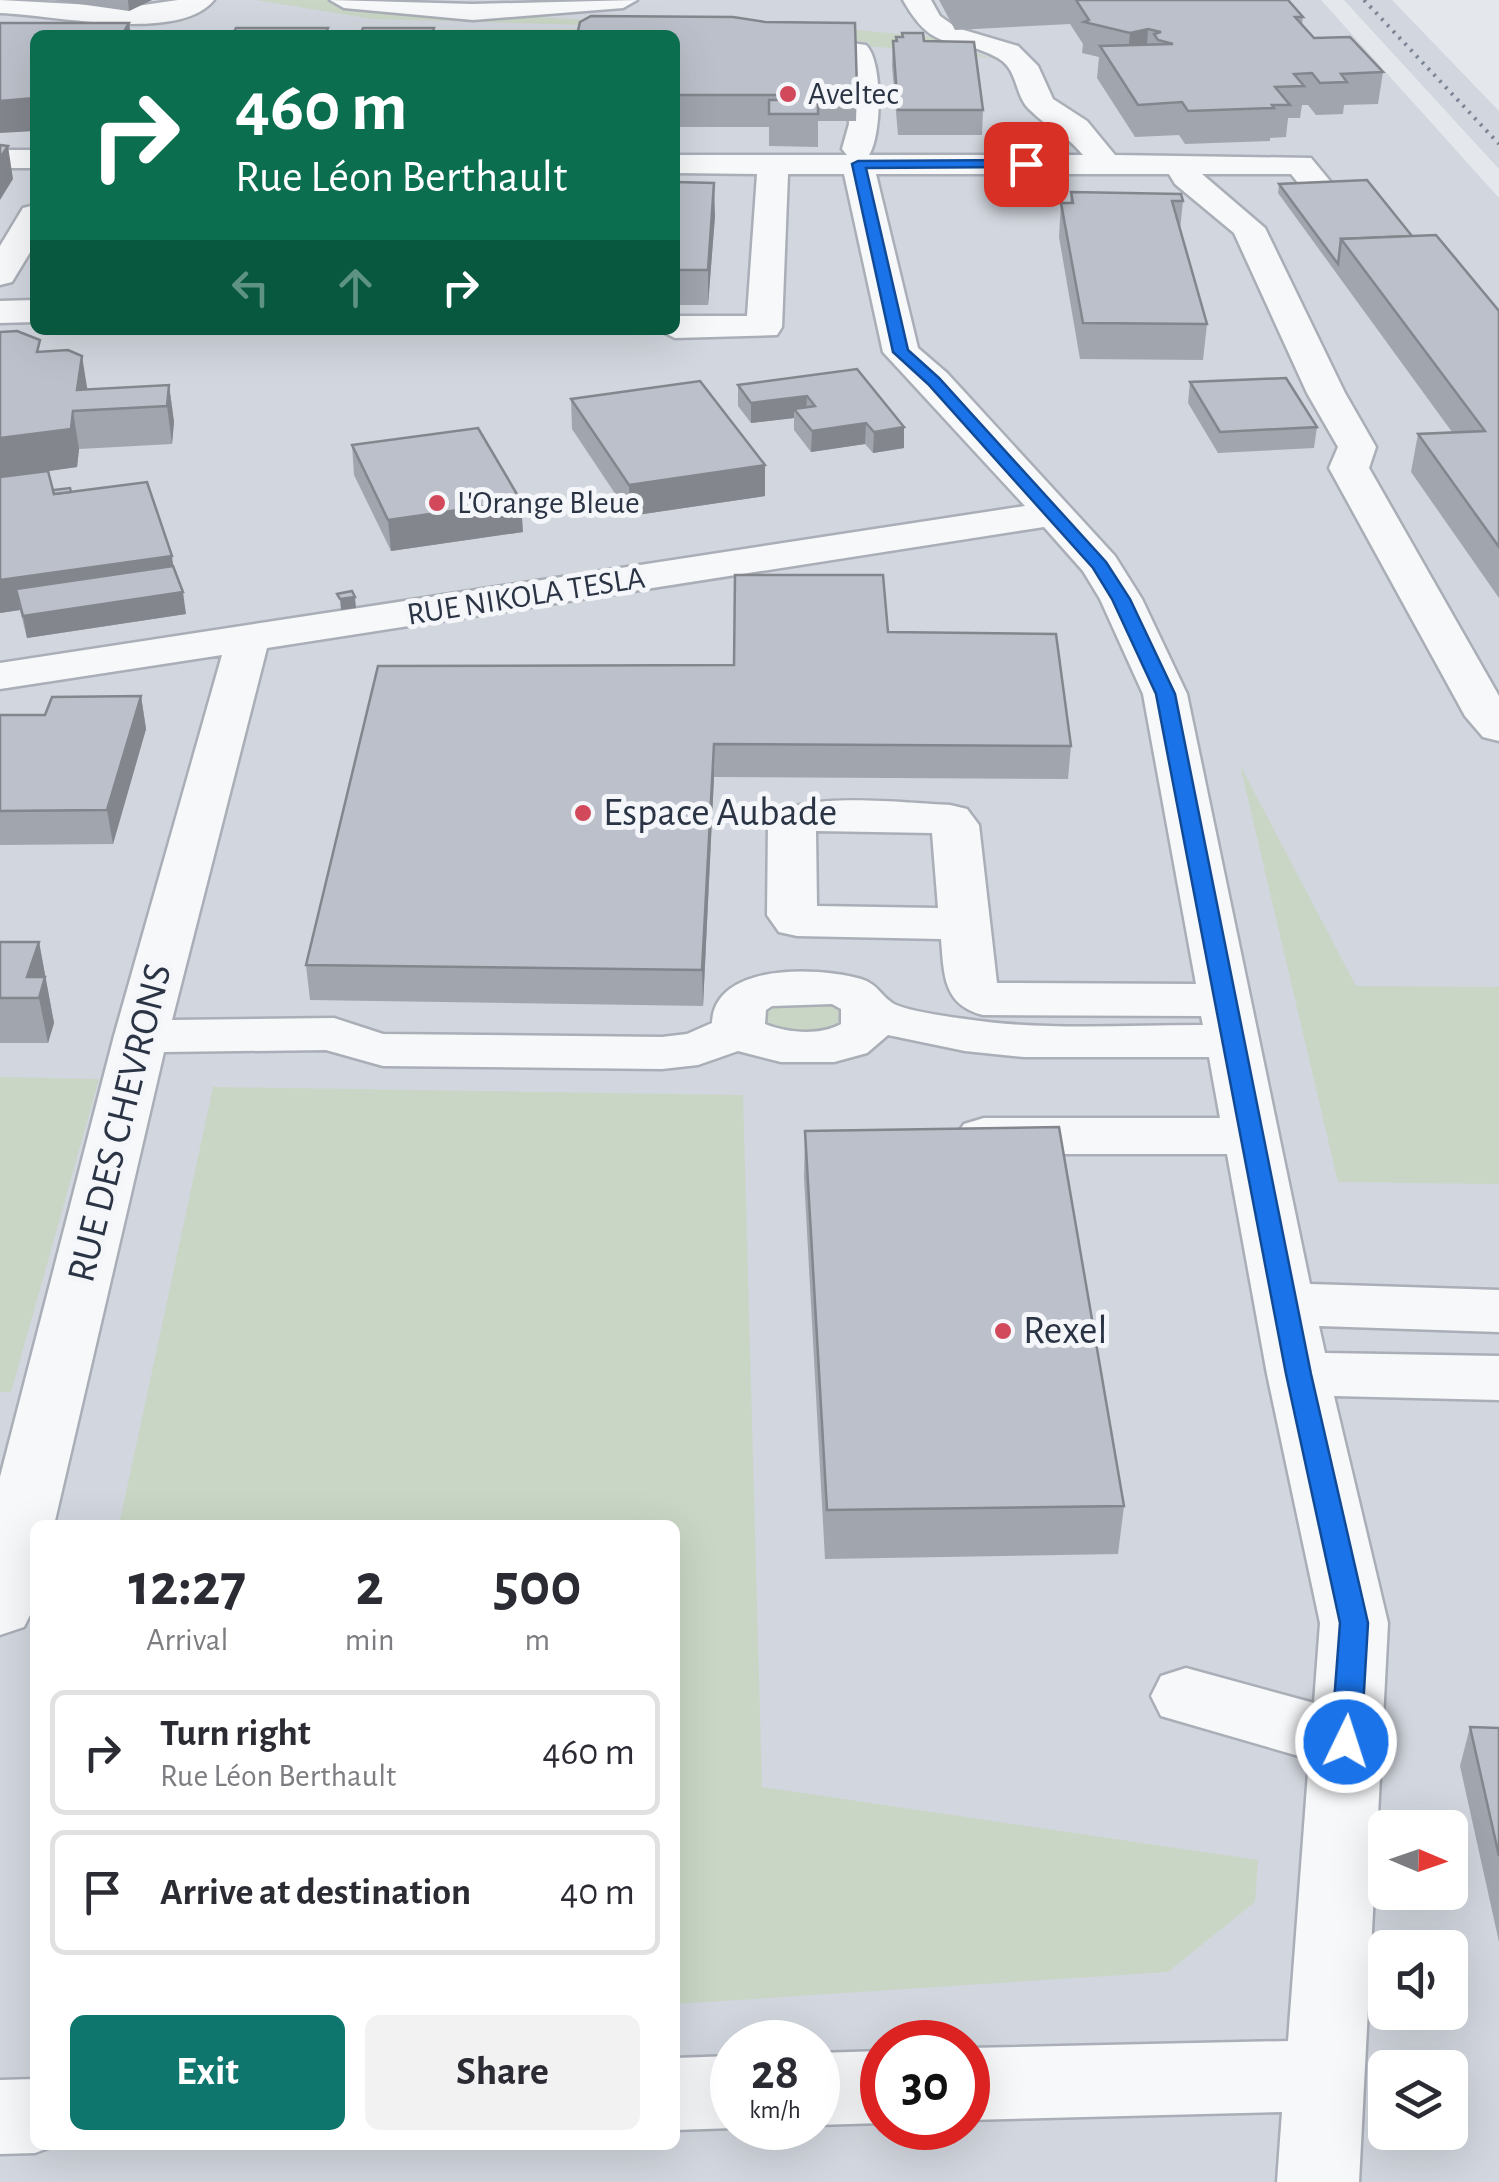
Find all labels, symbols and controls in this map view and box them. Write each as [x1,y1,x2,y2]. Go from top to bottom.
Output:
icon: right [70,70,200,200]
text: 460 m [235,73,408,143]
place label: Aveltec [808,78,898,110]
marker: Aveltec [777,83,799,105]
pin [984,122,1069,207]
icon: arrive [999,137,1054,192]
text: Rue Léon Berthault [235,155,567,200]
icon: left [223,260,278,315]
icon: ahead [328,260,383,315]
icon: right [433,260,488,315]
place label: L'Orange Bleue [457,487,640,519]
marker: L'Orange Bleue [426,492,448,514]
street label: RUE NIKOLA TESLA [405,561,647,631]
place label: Espace Aubade [603,793,837,833]
marker: Espace Aubade [572,802,594,824]
street label: RUE DES CHEVRONS [61,960,179,1286]
place label: Rexel [1023,1311,1107,1351]
marker: Rexel [992,1320,1014,1342]
text: 12:27 [128,1556,246,1616]
text: 2 [356,1556,384,1616]
text: 500 [493,1556,582,1616]
text: Arrival [146,1624,229,1656]
text: min [345,1624,395,1656]
text: m [524,1624,550,1656]
position arrow [1294,1690,1398,1794]
text: Turn right [160,1715,310,1753]
icon: right [75,1725,130,1780]
text: 460 m [542,1734,635,1772]
text: Rue Léon Berthault [160,1760,396,1792]
north arrow [1368,1810,1468,1910]
map controls [1368,1810,1468,2150]
icon: arrive [75,1865,130,1920]
text: Arrive at destination [160,1874,471,1912]
text: 40 m [560,1874,635,1912]
button: sound [1368,1930,1468,2030]
button: Exit [70,2015,345,2130]
button: Share [365,2015,640,2130]
speed limit sign: 30 [860,2020,990,2150]
text: 28 [751,2048,799,2098]
button: layers [1368,2050,1468,2150]
text: km/h [749,2098,801,2123]

